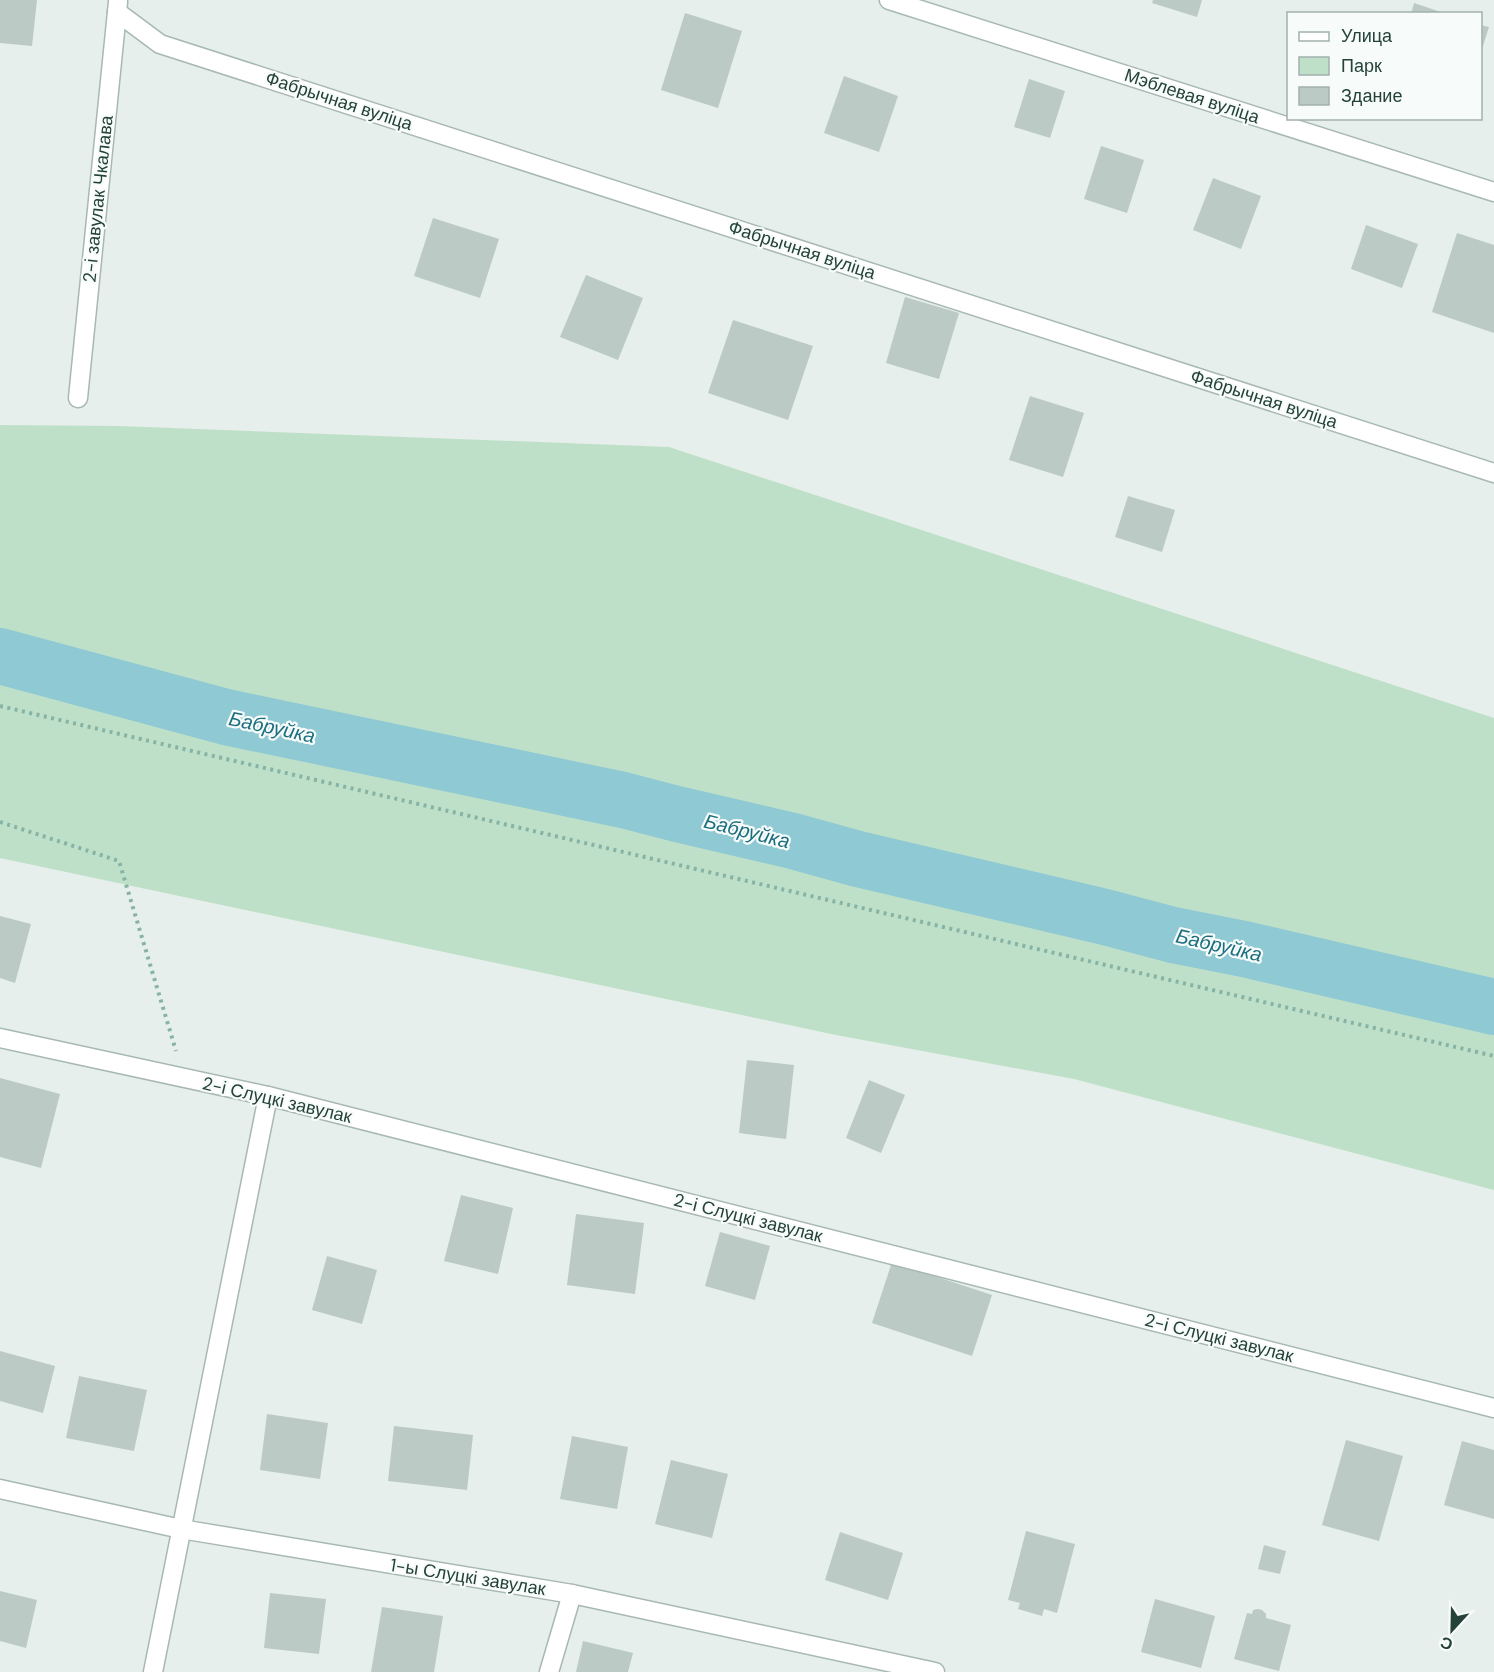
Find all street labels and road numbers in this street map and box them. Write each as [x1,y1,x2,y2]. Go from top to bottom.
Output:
street label: Мэблевая вуліца [1121,63,1264,129]
street label: Фабрычная вуліца [262,66,417,136]
street label: 2-і завулак Чкалава [77,113,119,284]
street label: Фабрычная вуліца [725,215,880,285]
street label: Фабрычная вуліца [1187,364,1342,434]
street label: 2-і Слуцкі завулак [200,1071,354,1129]
street label: 2-і Слуцкі завулак [671,1188,825,1248]
street label: 2-і Слуцкі завулак [1142,1308,1296,1368]
street label: 1-ы Слуцкі завулак [389,1553,548,1601]

